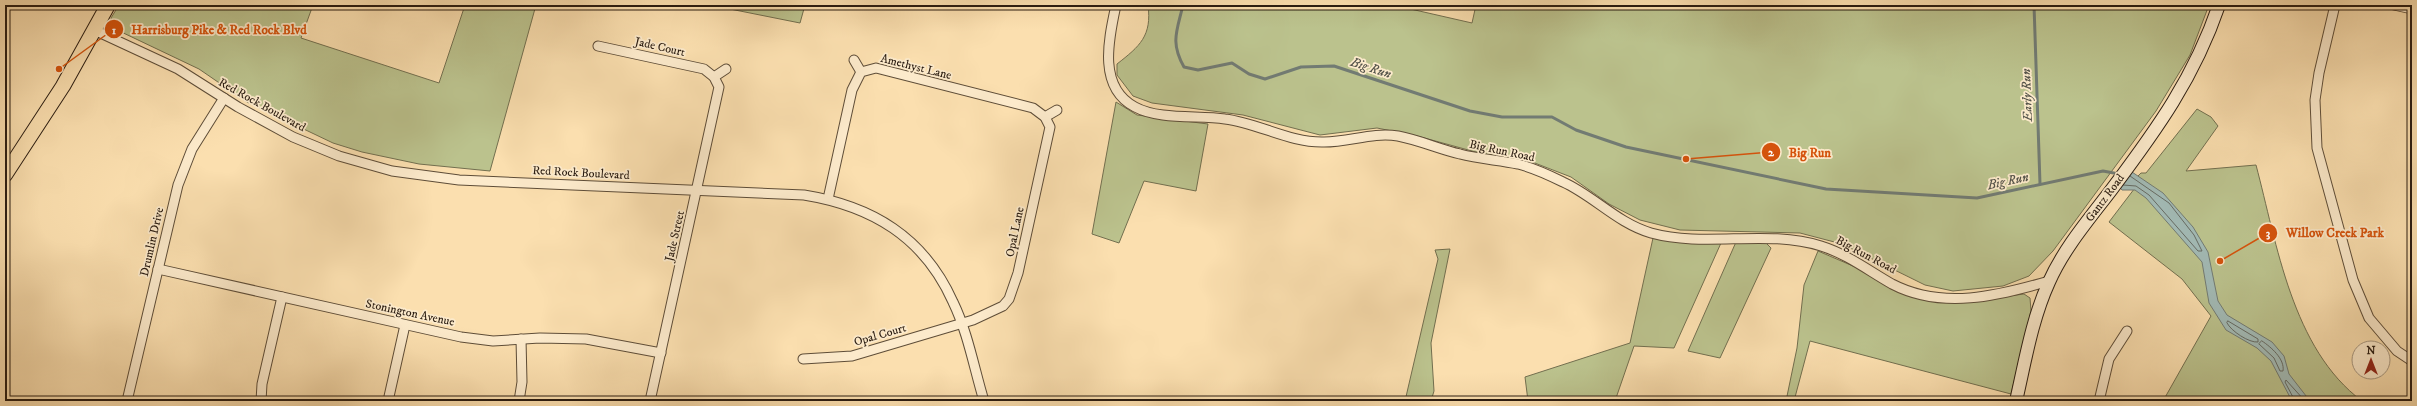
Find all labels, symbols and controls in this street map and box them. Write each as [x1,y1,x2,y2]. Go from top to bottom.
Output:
callout: Harrisburg Pike & Red Rock Blvd [104,17,315,42]
text: Harrisburg Pike & Red Rock Blvd [131,22,307,39]
text: 1 [112,23,117,38]
street label: Jade Court [632,34,687,60]
street label: Amethyst Lane [879,51,953,83]
water label: Big Run [1348,54,1394,82]
water label: Early Run [2018,68,2036,123]
street label: Red Rock Boulevard [216,75,308,135]
street label: Big Run Road [1468,137,1536,165]
callout: Big Run [1761,140,1839,165]
text: 2 [1768,145,1775,160]
text: Big Run [1789,145,1831,162]
street label: Red Rock Boulevard [532,163,630,183]
water label: Big Run [1985,169,2030,193]
street label: Gantz Road [2082,171,2128,225]
street label: Drumlin Drive [137,206,167,278]
street label: Opal Lane [1002,206,1028,258]
street label: Jade Street [662,209,688,264]
callout: Willow Creek Park [2258,220,2392,245]
text: Willow Creek Park [2285,225,2385,241]
text: 3 [2266,226,2271,241]
street label: Big Run Road [1833,233,1899,277]
street label: Stonington Avenue [364,296,456,330]
street label: Opal Court [852,320,908,350]
north arrow [2351,340,2391,380]
text: N [2366,344,2376,358]

